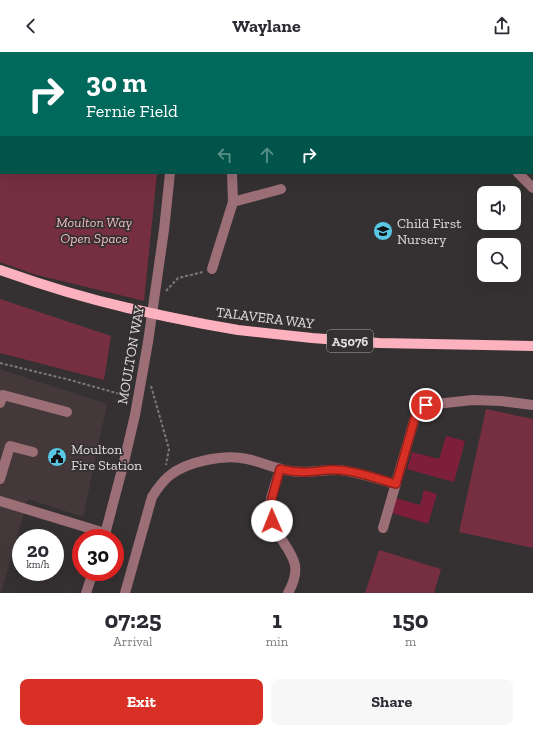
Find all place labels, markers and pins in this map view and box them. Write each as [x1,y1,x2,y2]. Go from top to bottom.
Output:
place label: Child First Nursery [397,215,462,248]
school or university icon: Child First Nursery [372,220,394,242]
pin [409,388,443,422]
place label: Moulton Fire Station [71,441,142,474]
public building icon: Moulton Fire Station [46,446,68,468]

